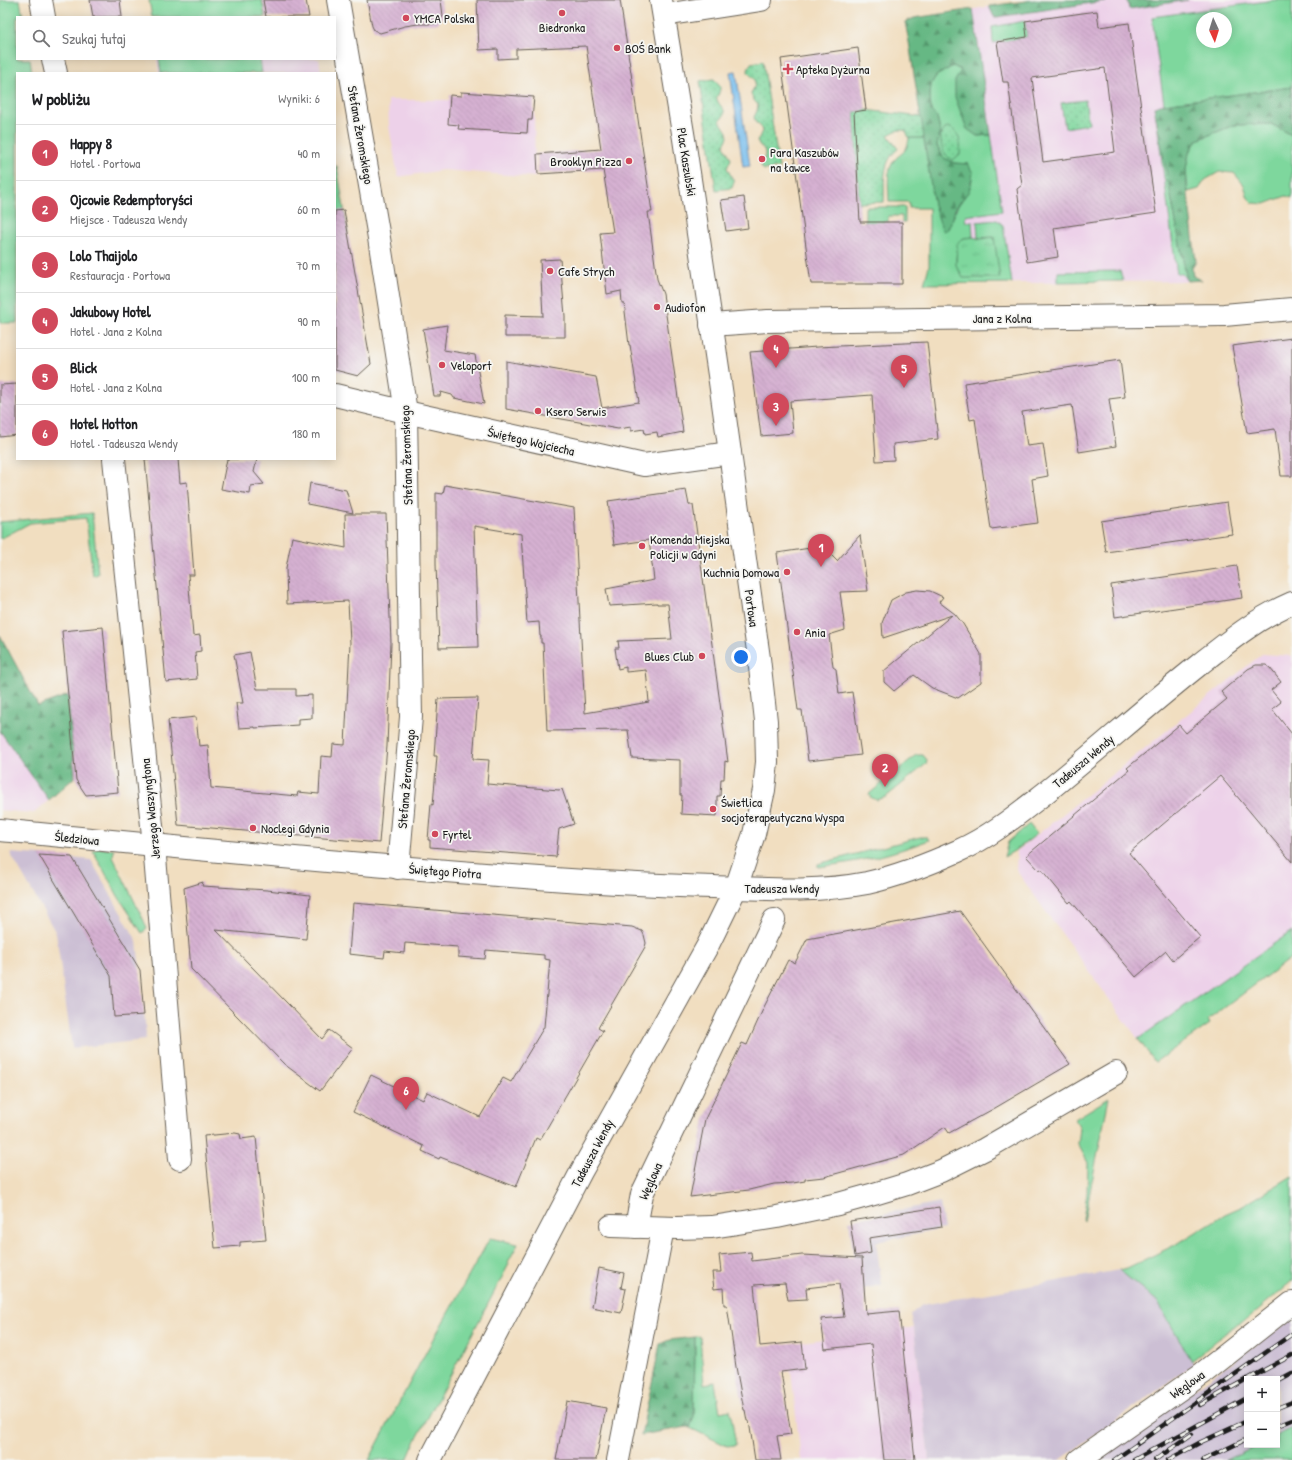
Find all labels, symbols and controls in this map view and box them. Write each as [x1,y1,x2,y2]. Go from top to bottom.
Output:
marker: Biedronka [557,8,567,18]
place label: YMCA Polska [414,9,474,27]
north arrow [1196,12,1232,48]
marker: YMCA Polska [401,13,411,23]
search box [16,16,336,60]
place label: Biedronka [539,18,585,36]
icon: search [30,27,52,49]
text: Szukaj tutaj [62,28,126,49]
place label: BOŚ Bank [625,39,671,57]
marker: BOŚ Bank [612,43,622,53]
place label: Apteka Dyżurna [796,60,869,78]
marker: Apteka Dyżurna [783,64,793,74]
street label: Stefana Żeromskiego [343,84,379,186]
text: W pobliżu [32,87,90,110]
text: Wyniki: 6 [278,89,320,107]
street label: Plac Kaszubski [673,126,701,198]
text: Happy 8 [70,133,112,154]
place label: Para Kaszubów na ławce [770,143,839,176]
text: 1 [43,144,47,162]
text: 40 m [297,144,320,162]
place label: Brooklyn Pizza [550,152,621,170]
text: Hotel · Portowa [70,154,140,172]
marker: Para Kaszubów na ławce [757,154,767,164]
marker: Brooklyn Pizza [624,156,634,166]
text: Ojcowie Redemptoryści [70,189,193,210]
text: 2 [42,200,48,218]
text: 60 m [297,200,320,218]
text: Miejsce · Tadeusza Wendy [70,210,188,228]
text: Lolo Thaijolo [70,245,137,266]
text: 3 [42,256,48,274]
text: 70 m [296,256,320,274]
place label: Cafe Strych [558,262,615,280]
text: Restauracja · Portowa [70,266,170,284]
marker: Cafe Strych [545,266,555,276]
place label: Audiofon [665,298,706,316]
text: Jakubowy Hotel [70,301,151,322]
marker: Audiofon [652,302,662,312]
street label: Jana z Kolna [973,309,1031,327]
text: 4 [43,312,47,330]
text: 90 m [298,312,320,330]
text: Hotel · Jana z Kolna [70,322,162,340]
pin: 4 [763,335,789,368]
pin: 5 [891,355,917,388]
place label: Veloport [450,356,492,374]
text: Blick [70,357,97,378]
marker: Veloport [437,360,447,370]
text: 5 [42,368,48,386]
text: 100 m [292,368,320,386]
text: Hotel · Jana z Kolna [70,378,162,396]
pin: 3 [763,393,789,426]
place label: Ksero Serwis [546,402,606,420]
street label: Stefana Żeromskiego [395,405,417,505]
marker: Ksero Serwis [533,406,543,416]
text: Hotel Hotton [70,413,138,434]
street label: Świętego Wojciecha [486,422,576,460]
text: 6 [42,424,48,442]
text: 180 m [292,424,320,442]
text: Hotel · Tadeusza Wendy [70,434,178,452]
place label: Komenda Miejska Policji w Gdyni [650,530,729,563]
pin: 1 [808,534,834,567]
marker: Komenda Miejska Policji w Gdyni [637,541,647,551]
place label: Kuchnia Domowa [703,563,779,581]
marker: Kuchnia Domowa [782,567,792,577]
street label: Portowa [740,588,764,628]
place label: Ania [805,623,825,641]
marker: Ania [792,627,802,637]
place label: Blues Club [644,647,694,665]
your location [731,647,751,667]
marker: Blues Club [697,651,707,661]
street label: Stefana Żeromskiego [393,729,419,829]
street label: Tadeusza Wendy [1049,730,1118,792]
pin: 2 [872,754,898,787]
street label: Jerzego Waszyngtona [136,758,164,860]
place label: Świetlica socjoterapeutyczna Wyspa [721,793,844,826]
marker: Świetlica socjoterapeutyczna Wyspa [708,804,718,814]
place label: Noclegi Gdynia [261,819,329,837]
marker: Noclegi Gdynia [248,823,258,833]
place label: Fyrtel [442,825,472,843]
street label: Śledziowa [54,827,100,849]
marker: Fyrtel [430,829,440,839]
street label: Świętego Piotra [408,859,482,883]
street label: Tadeusza Wendy [745,879,820,897]
pin: 6 [393,1077,419,1110]
street label: Tadeusza Wendy [566,1115,618,1190]
street label: Węglowa [634,1160,666,1202]
street label: Węglowa [1166,1366,1208,1402]
map controls [1244,1376,1280,1448]
button: + [1244,1376,1280,1412]
button: − [1244,1412,1280,1448]

